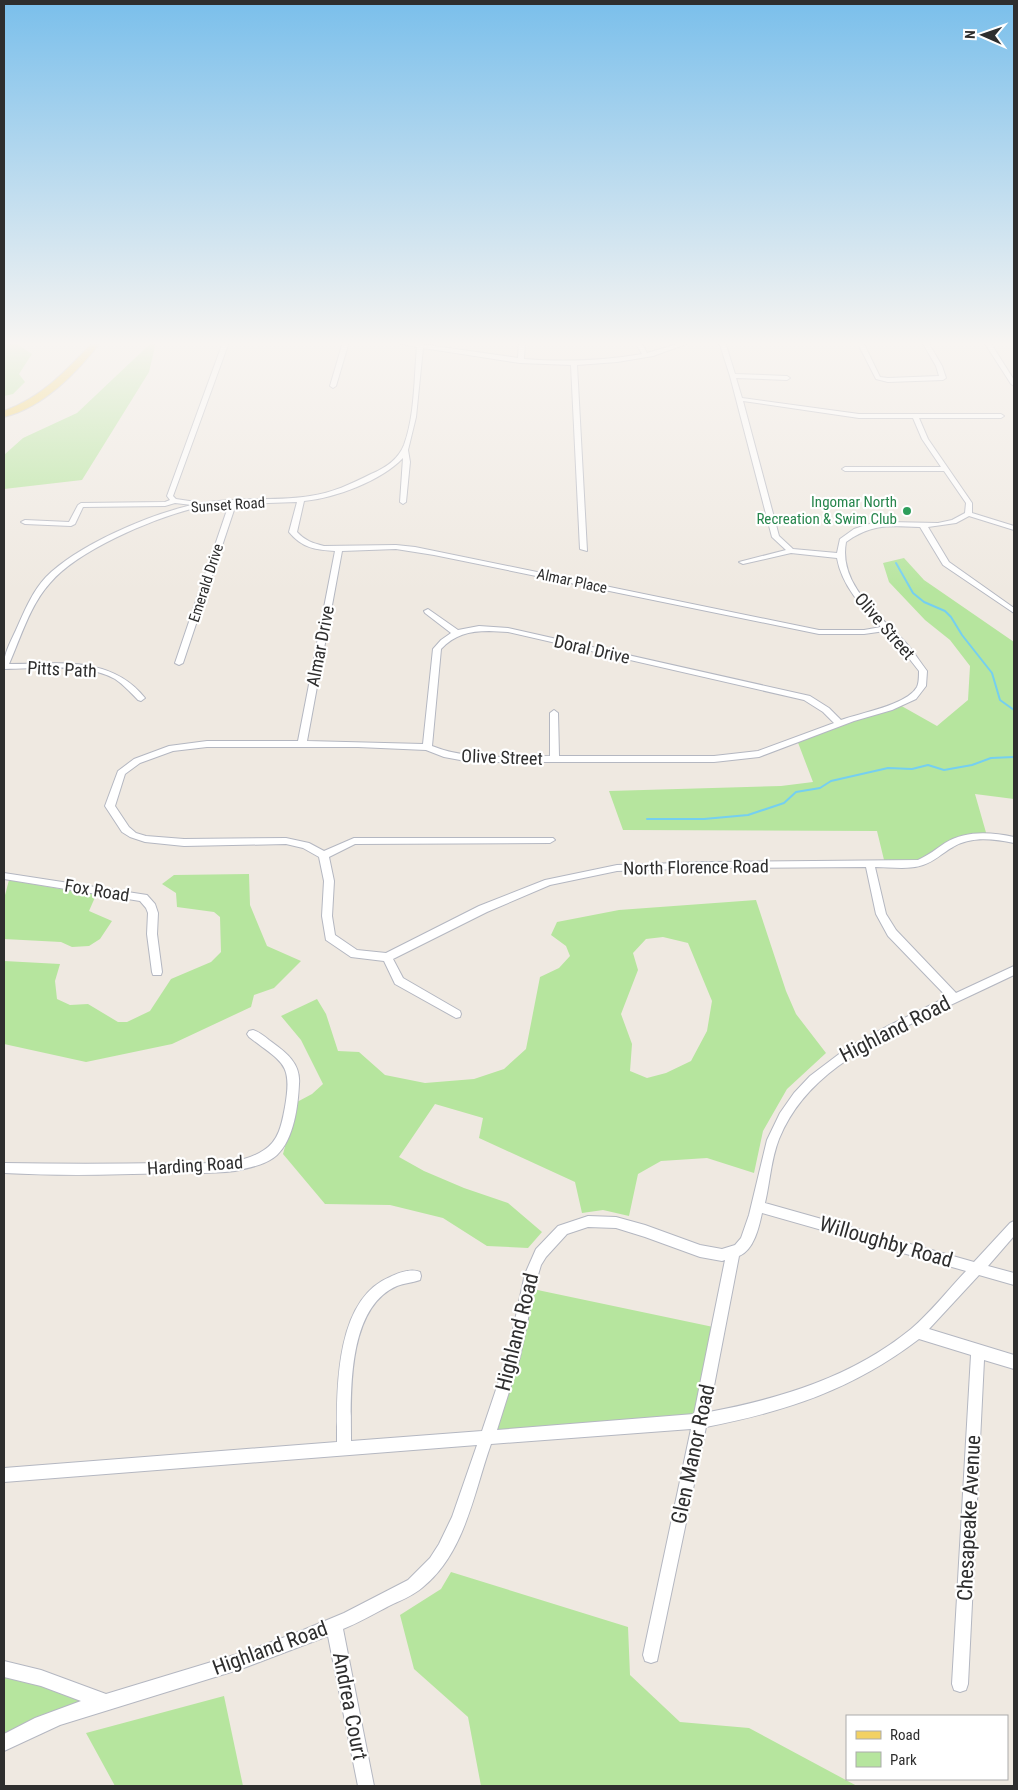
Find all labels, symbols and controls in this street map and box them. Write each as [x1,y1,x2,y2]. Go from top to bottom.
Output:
north arrow [958,10,1008,60]
text: N [962,30,978,39]
street label: Sunset Road [190,493,266,517]
place label: Ingomar North Recreation & Swim Club [756,493,897,528]
marker: Ingomar North Recreation & Swim Club [901,505,913,517]
street label: Emerald Drive [185,541,227,625]
street label: Almar Place [535,565,609,597]
street label: Olive Street [850,588,920,664]
street label: Almar Drive [302,604,338,688]
street label: Doral Drive [552,630,632,668]
street label: Pitts Path [27,657,97,681]
street label: Olive Street [461,745,543,769]
street label: North Florence Road [623,855,769,879]
street label: Fox Road [63,875,131,905]
street label: Highland Road [836,991,954,1067]
street label: Harding Road [146,1151,244,1179]
street label: Willoughby Road [817,1211,955,1273]
street label: Highland Road [491,1270,543,1394]
street label: Glen Manor Road [666,1382,720,1526]
street label: Chesapeake Avenue [953,1434,985,1602]
street label: Highland Road [209,1616,331,1680]
street label: Andrea Court [328,1650,372,1762]
legend [846,1715,1008,1780]
text: Road [890,1726,920,1744]
text: Park [890,1751,917,1769]

